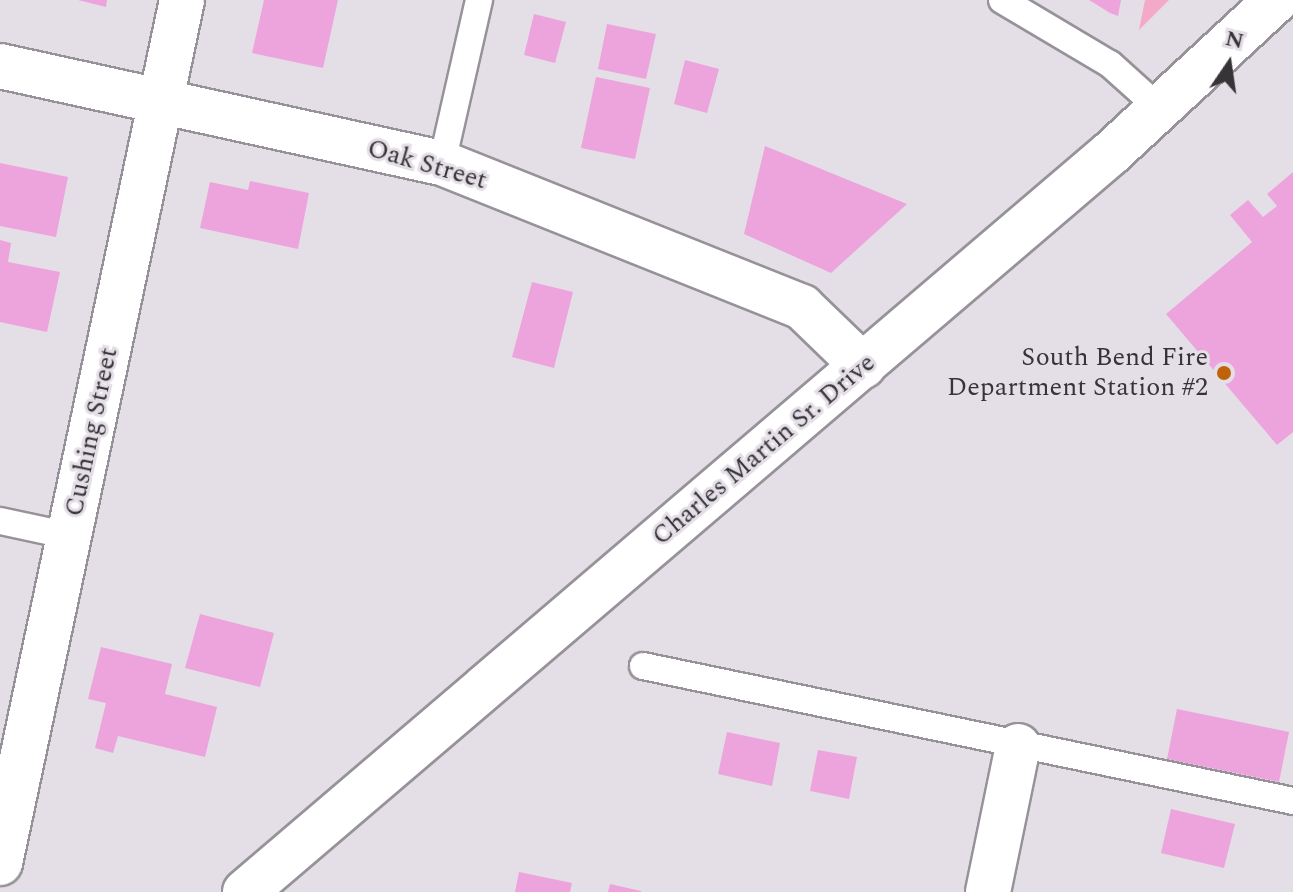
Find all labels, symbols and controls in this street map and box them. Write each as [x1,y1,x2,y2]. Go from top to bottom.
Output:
text: N [1222,22,1247,58]
north arrow [1189,24,1269,104]
street label: Oak Street [364,133,490,197]
place label: South Bend Fire Department Station #2 [947,342,1208,404]
street label: Cushing Street [59,345,125,519]
street label: Charles Martin Sr. Drive [646,348,882,552]
marker: South Bend Fire Department Station #2 [1215,364,1233,382]

